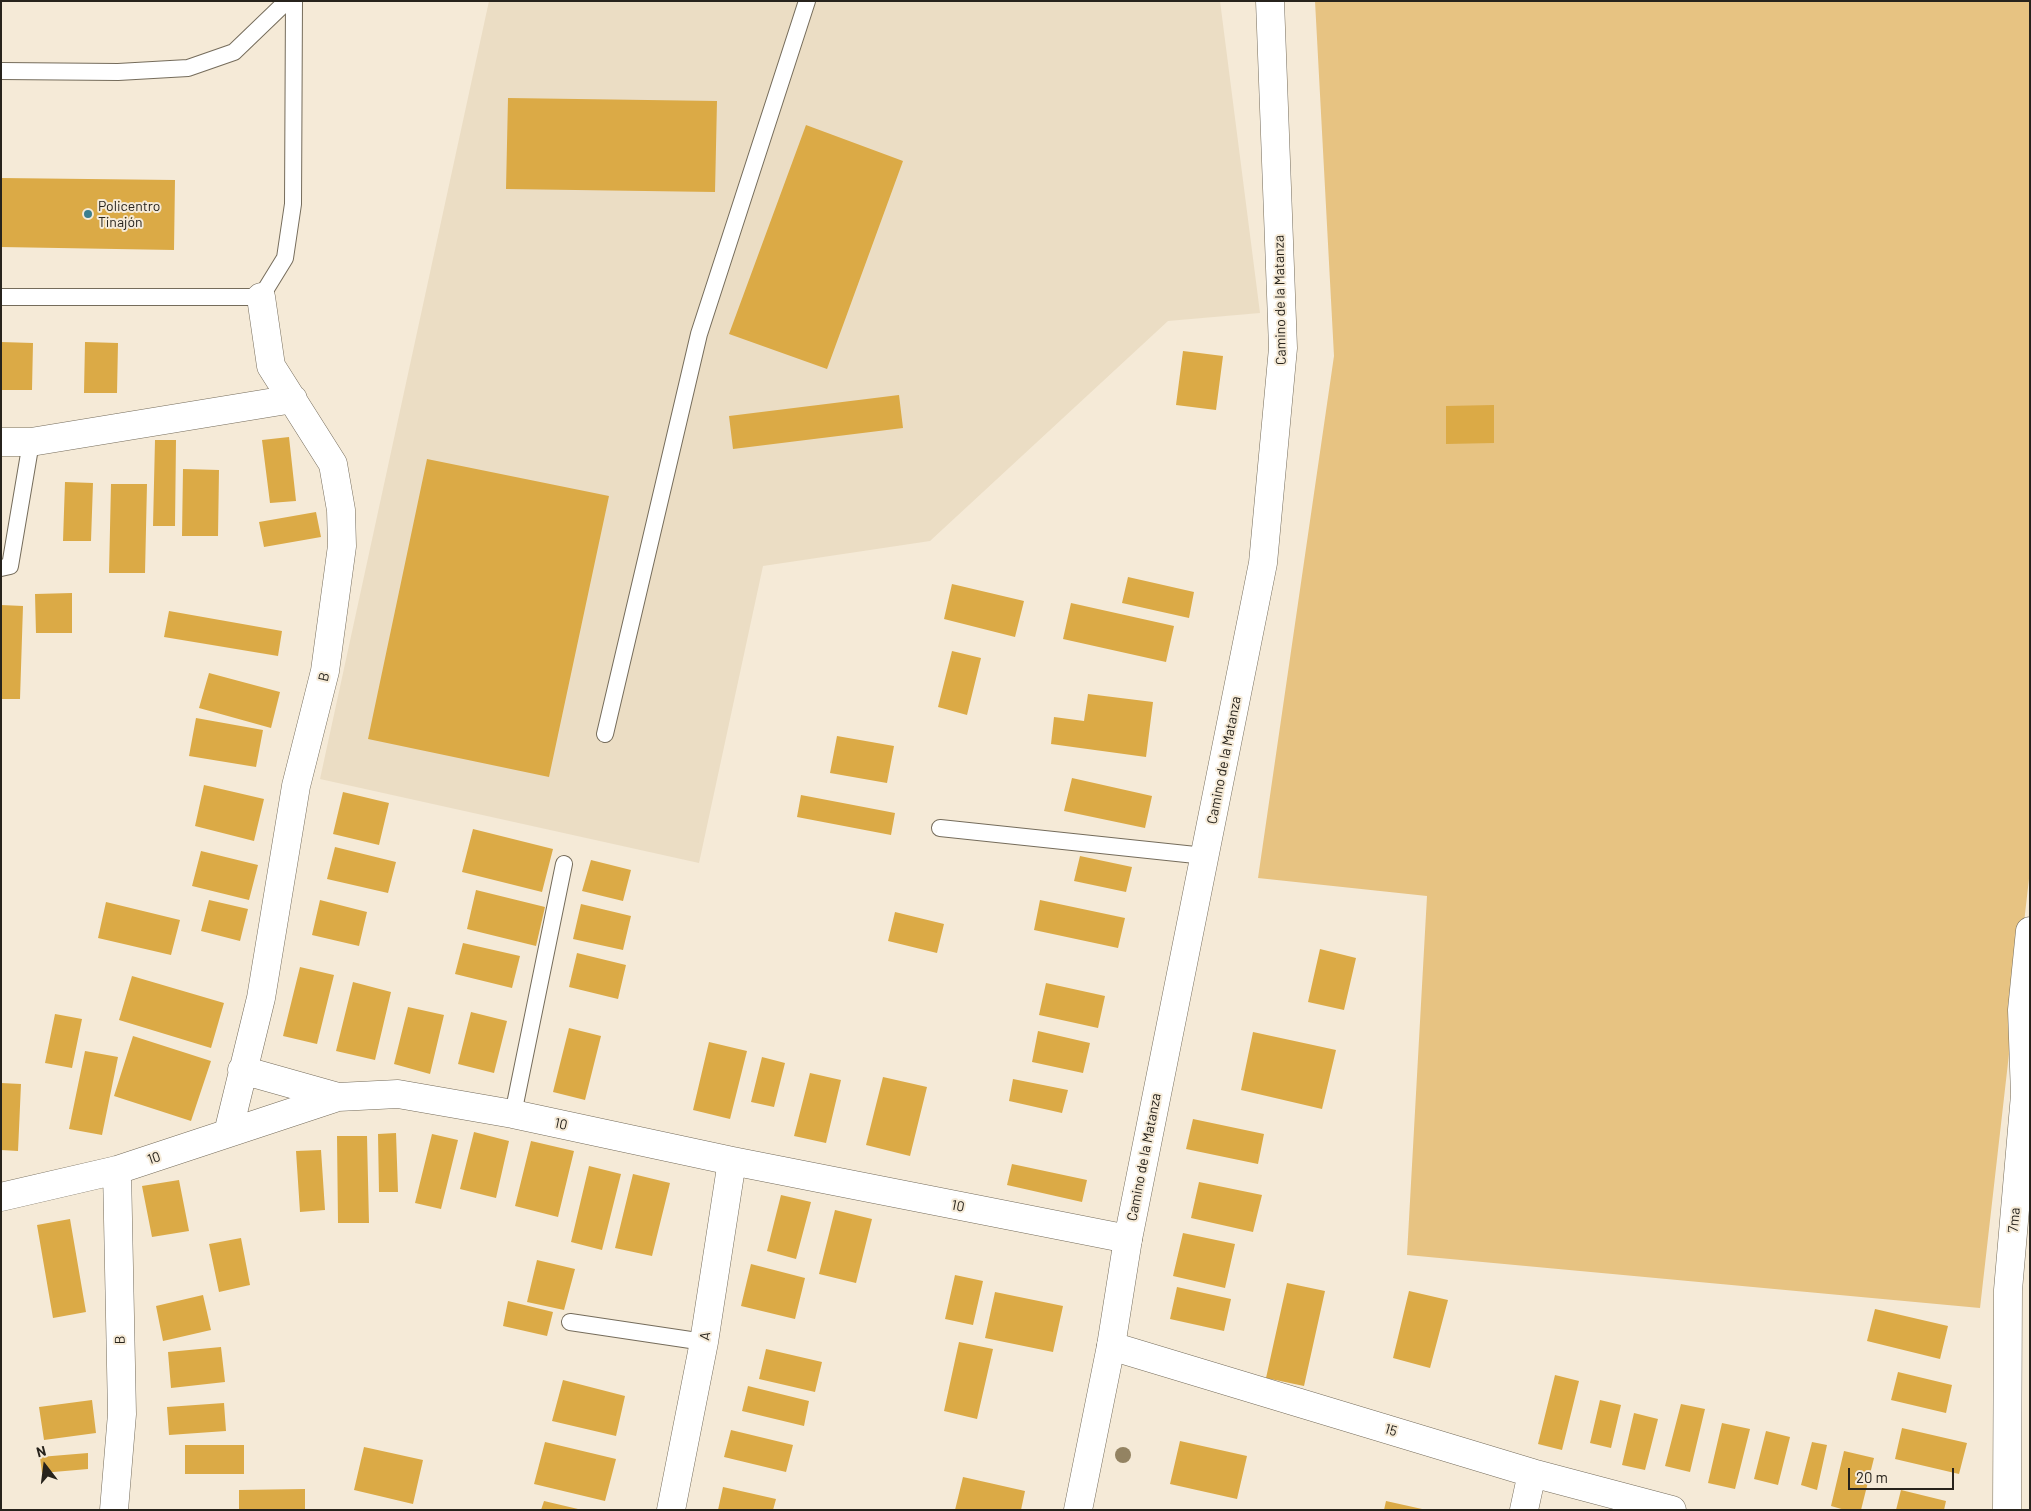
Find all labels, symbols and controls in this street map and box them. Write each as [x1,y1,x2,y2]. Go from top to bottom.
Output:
place label: Policentro Tinajón [98,198,160,230]
marker: Policentro Tinajón [82,208,94,220]
street label: Camino de la Matanza [1270,235,1290,365]
street label: B [315,671,333,683]
street label: Camino de la Matanza [1203,695,1245,825]
street label: Camino de la Matanza [1123,1092,1165,1222]
street label: 10 [553,1114,569,1134]
street label: 10 [145,1148,163,1168]
street label: 10 [950,1197,966,1215]
street label: 7ma [2005,1207,2023,1233]
street label: A [696,1330,714,1342]
street label: B [112,1335,128,1345]
street label: 15 [1383,1420,1399,1440]
north arrow [20,1441,70,1491]
text: N [34,1442,48,1460]
scale bar [1851,1458,1957,1490]
text: 20 m [1856,1468,1888,1486]

